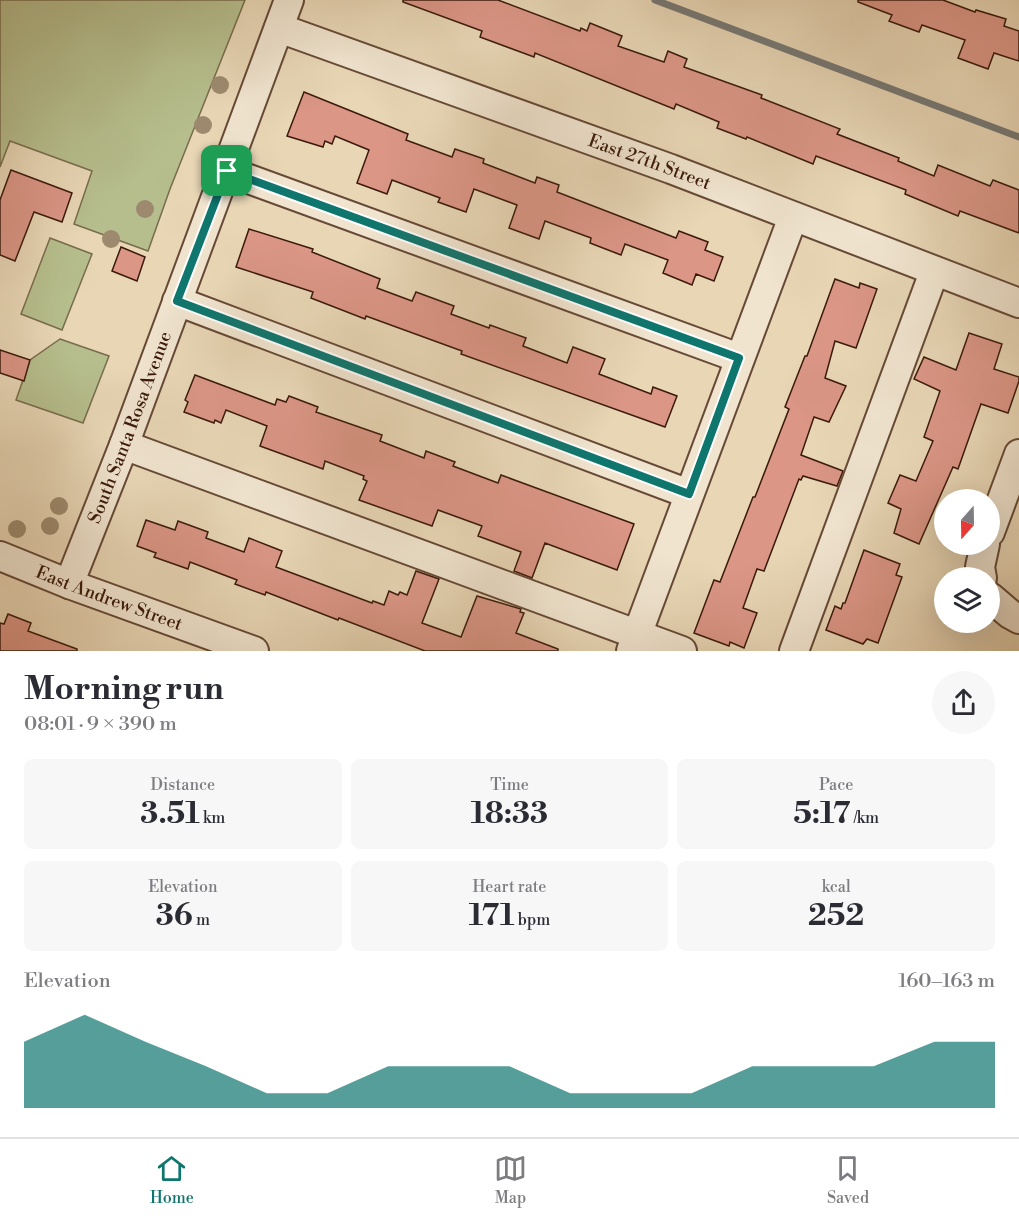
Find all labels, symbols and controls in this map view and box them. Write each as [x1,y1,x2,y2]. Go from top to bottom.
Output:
street label: East 27th Street [585,129,715,195]
pin [201,145,252,196]
icon: arrive [210,154,243,187]
street label: South Santa Rosa Avenue [83,328,177,527]
north arrow [934,489,1000,555]
map controls [934,489,1000,633]
street label: East Andrew Street [32,560,186,636]
button: layers [934,567,1000,633]
text: Morning run [24,669,224,710]
button: share [932,671,995,734]
text: 08:01 · 9 × 390 m [24,712,177,737]
text: Distance [151,775,215,795]
text: Time [490,775,529,795]
text: Pace [819,775,853,795]
text: 3.51 [140,795,200,833]
text: 18:33 [471,795,548,833]
text: 5:17 [793,795,850,833]
text: km [200,808,225,828]
text: /km [850,808,879,828]
text: Elevation [148,877,217,897]
text: Heart rate [473,877,546,897]
text: kcal [822,877,851,897]
text: 36 [156,897,193,935]
text: 171 [469,897,514,935]
text: 252 [808,897,864,935]
text: m [193,910,210,930]
text: bpm [514,910,550,930]
text: Elevation [24,969,111,994]
text: 160–163 m [898,969,995,994]
tab: Home [150,1152,194,1208]
tab: Map [494,1152,527,1208]
tab: Saved [827,1152,869,1208]

